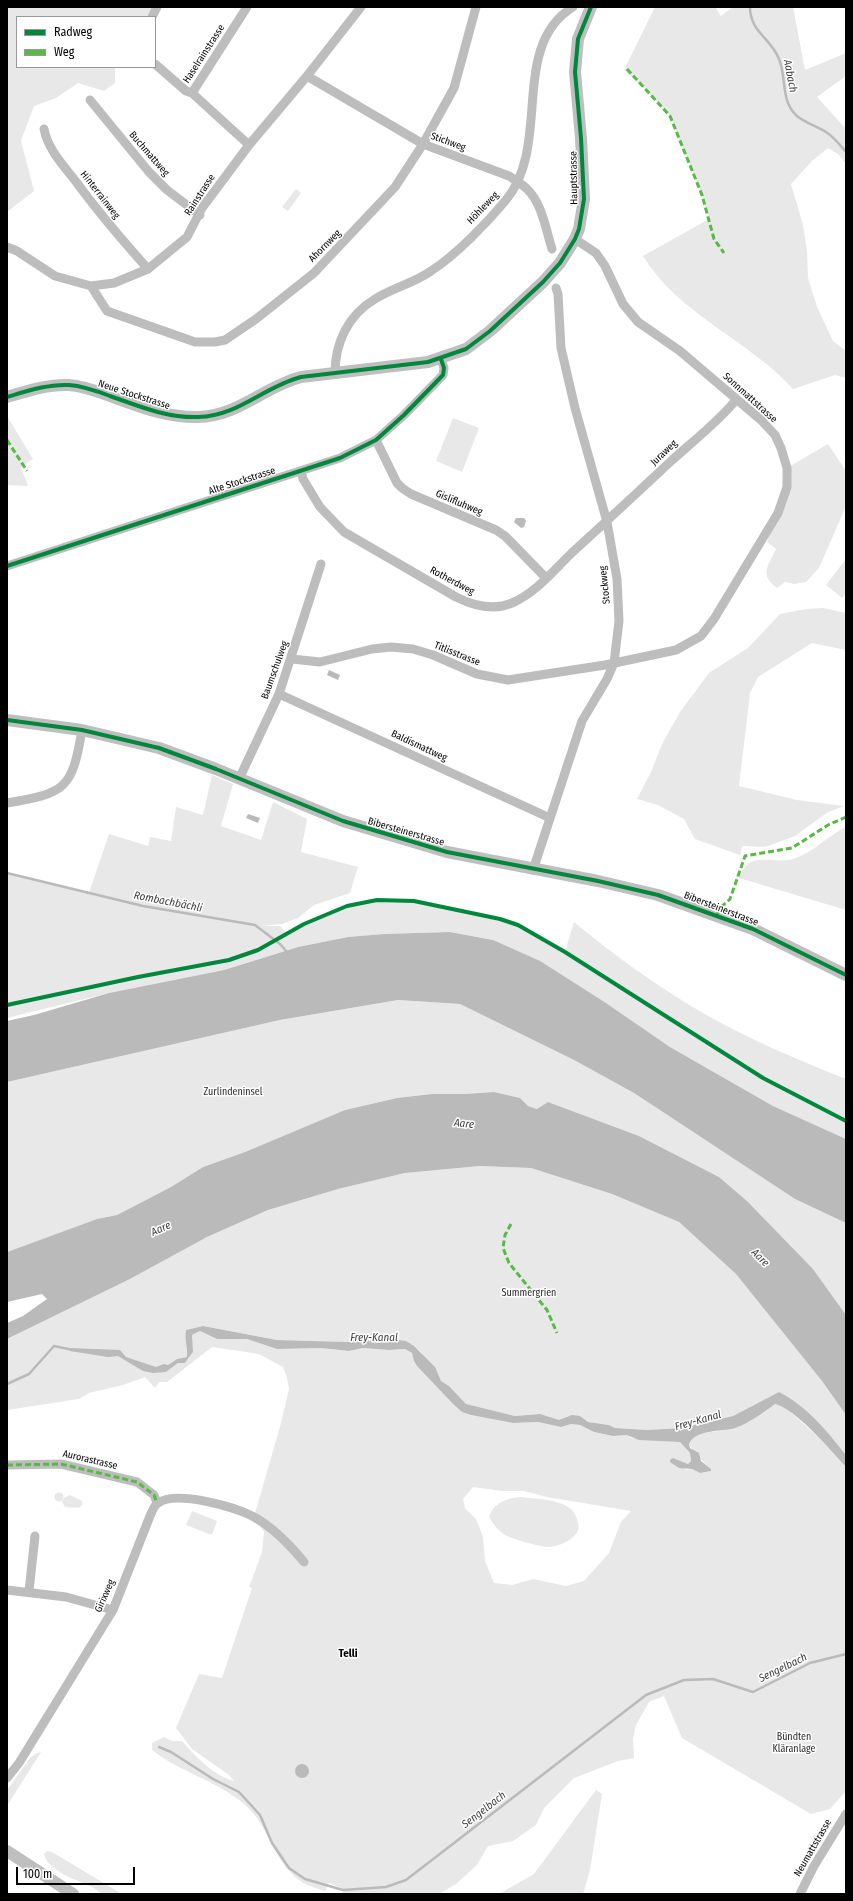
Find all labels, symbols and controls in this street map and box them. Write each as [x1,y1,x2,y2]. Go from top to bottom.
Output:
legend [16,16,156,68]
street label: Haselrainstrasse [181,22,227,86]
text: Radweg [54,25,92,39]
text: Weg [54,45,74,59]
water label: Aabach [780,58,800,94]
street label: Buchmattweg [126,129,172,179]
street label: Stichweg [429,130,467,154]
street label: Hauptstrasse [568,151,580,205]
street label: Hinterrainweg [78,169,122,221]
street label: Rainstrasse [182,172,218,218]
street label: Höhleweg [465,189,501,227]
street label: Ahornweg [306,227,344,265]
street label: Sonnmattstrasse [720,371,780,425]
street label: Neue Stockstrasse [97,378,171,412]
street label: Juraweg [648,438,680,468]
street label: Alte Stockstrasse [207,465,277,497]
street label: Gislifluhweg [434,488,484,518]
street label: Rotherdweg [428,564,476,598]
street label: Stockweg [597,565,613,605]
street label: Baumschulweg [259,639,291,701]
street label: Titlisstrasse [432,639,482,669]
street label: Baldismattweg [389,728,449,764]
street label: Bibersteinerstrasse [366,815,446,849]
water label: Rombachbächli [133,889,203,915]
street label: Bibersteinerstrasse [682,889,760,929]
park label: Zurlindeninsel [204,1086,262,1098]
water label: Aare [453,1116,475,1132]
water label: Aare [149,1219,173,1239]
water label: Aare [748,1246,772,1270]
park label: Summergrien [502,1287,556,1299]
water label: Frey-Kanal [350,1331,398,1345]
water label: Frey-Kanal [673,1408,723,1434]
street label: Aurorastrasse [61,1448,119,1472]
street label: Girixweg [92,1578,118,1614]
district label: Telli [338,1647,358,1661]
water label: Sengelbach [757,1651,809,1685]
park label: Bündten Kläranlage [773,1731,815,1754]
water label: Sengelbach [459,1789,509,1831]
street label: Neumattstrasse [792,1817,834,1879]
scale bar [18,1859,137,1885]
text: 100 m [23,1867,52,1881]

